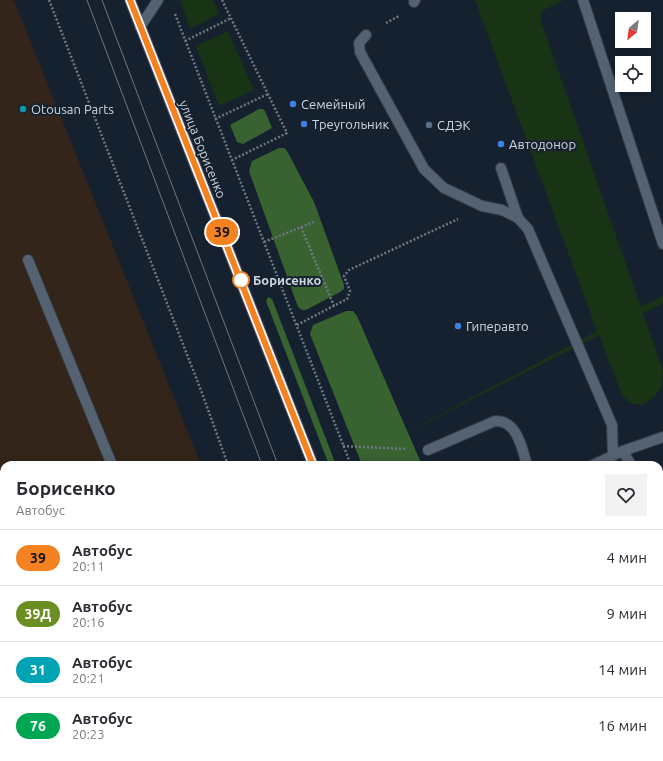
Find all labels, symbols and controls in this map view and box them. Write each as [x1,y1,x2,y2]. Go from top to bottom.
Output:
north arrow [615,12,651,48]
map controls [615,12,651,92]
button: locate [615,56,651,92]
place label: Семейный [301,97,365,111]
street label: улица Борисенко [177,98,229,200]
marker: Семейный [288,99,298,109]
place label: Otousan Parts [31,102,114,116]
marker: Otousan Parts [18,104,28,114]
place label: Треугольник [312,117,389,131]
place label: СДЭК [437,118,470,132]
marker: Треугольник [299,119,309,129]
marker: СДЭК [424,120,434,130]
place label: Автодонор [509,137,576,151]
marker: Автодонор [496,139,506,149]
line badge: 39 [204,219,240,245]
text: 39 [214,224,230,240]
marker: Борисенко [232,271,250,289]
place label: Борисенко [253,273,321,287]
place label: Гиперавто [466,319,529,333]
marker: Гиперавто [453,321,463,331]
button: heart [605,474,647,516]
text: Борисенко [16,477,116,499]
text: Автобус [16,503,65,517]
text: Автобус [72,542,132,559]
text: 4 мин [607,549,647,566]
text: 39 [30,550,46,566]
text: 20:11 [72,559,105,573]
text: Автобус [72,598,132,615]
text: 9 мин [607,605,647,622]
text: 39Д [25,606,51,622]
text: 20:16 [72,615,105,629]
text: Автобус [72,654,132,671]
text: 14 мин [598,661,647,678]
text: 31 [30,662,46,678]
text: 20:21 [72,671,105,685]
text: Автобус [72,710,132,727]
text: 16 мин [598,717,647,734]
text: 76 [30,718,46,734]
text: 20:23 [72,727,105,741]

